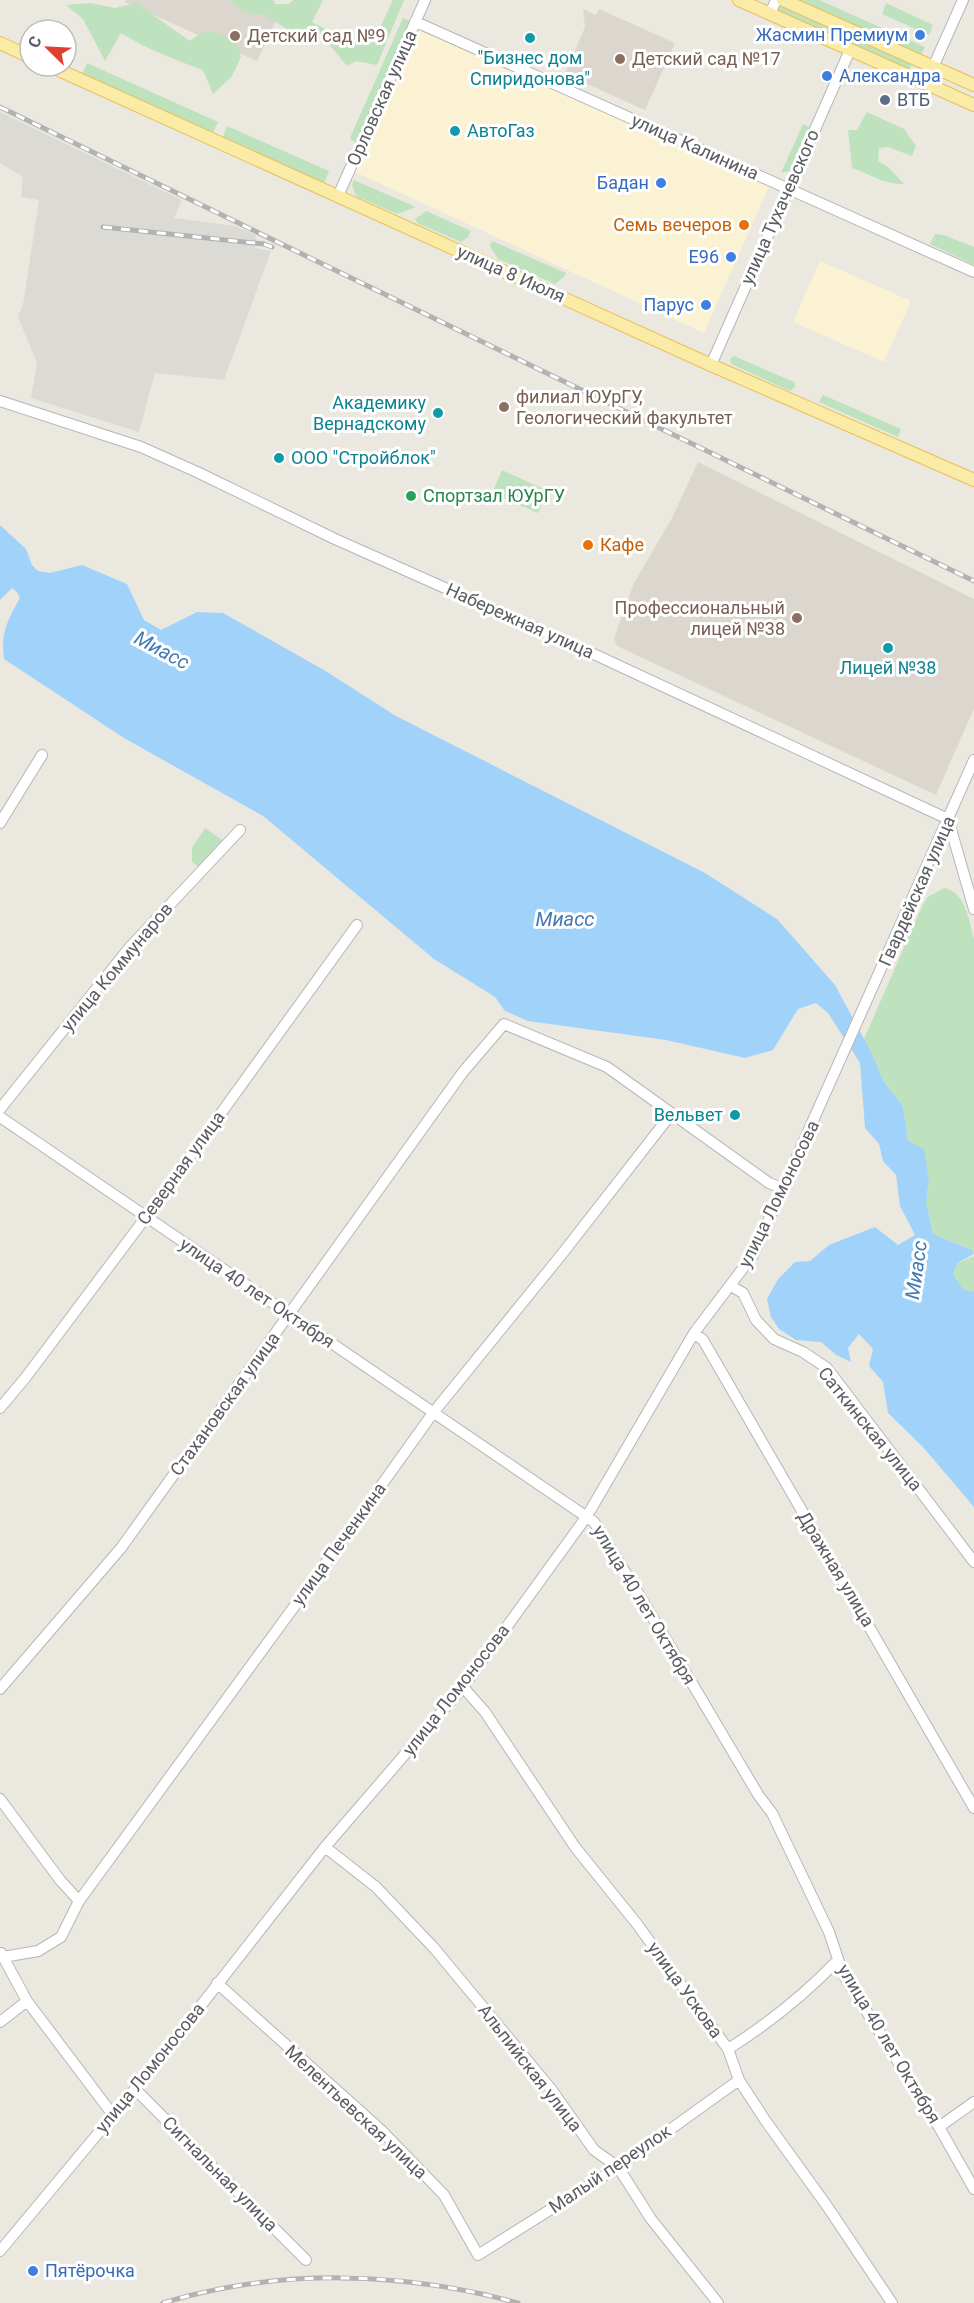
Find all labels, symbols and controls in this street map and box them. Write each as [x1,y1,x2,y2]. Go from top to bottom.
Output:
north arrow [18,18,78,78]
place label: Жасмин Премиум [756,24,908,45]
place label: Детский сад №9 [247,25,386,46]
street label: Орловская улица [342,27,421,169]
marker: Жасмин Премиум [913,28,927,42]
marker: Детский сад №9 [228,29,242,43]
marker: "Бизнес дом Спиридонова" [523,31,537,45]
text: С [24,33,46,51]
place label: "Бизнес дом Спиридонова" [470,47,590,89]
place label: Детский сад №17 [632,48,781,69]
marker: Детский сад №17 [613,52,627,66]
place label: Александра [839,65,941,86]
marker: Александра [820,69,834,83]
place label: ВТБ [897,89,930,110]
marker: ВТБ [878,93,892,107]
street label: улица Калинина [628,109,762,184]
place label: АвтоГаз [467,120,535,141]
marker: АвтоГаз [448,124,462,138]
street label: улица Тухачевского [736,126,823,288]
place label: Бадан [597,172,649,193]
marker: Бадан [654,176,668,190]
place label: Семь вечеров [613,214,732,235]
marker: Семь вечеров [737,218,751,232]
street label: улица 8 Июля [454,240,569,307]
place label: E96 [689,246,719,267]
marker: E96 [724,250,738,264]
place label: Парус [644,294,694,315]
marker: Парус [699,298,713,312]
place label: филиал ЮУрГУ, Геологический факультет [516,386,733,428]
place label: Академику Вернадскому [313,392,426,434]
marker: филиал ЮУрГУ, Геологический факультет [497,400,511,414]
marker: Академику Вернадскому [431,406,445,420]
place label: ООО "Стройблок" [291,447,436,468]
marker: ООО "Стройблок" [272,451,286,465]
place label: Спортзал ЮУрГУ [423,485,565,506]
marker: Спортзал ЮУрГУ [404,489,418,503]
place label: Кафе [600,534,644,555]
marker: Кафе [581,538,595,552]
street label: Набережная улица [443,579,597,663]
place label: Профессиональный лицей №38 [615,597,785,639]
marker: Профессиональный лицей №38 [790,611,804,625]
water label: Миасс [130,626,194,674]
marker: Лицей №38 [881,641,895,655]
place label: Лицей №38 [840,657,936,678]
street label: Гвардейская улица [874,813,959,969]
street label: улица Коммунаров [57,898,177,1035]
water label: Миасс [535,907,595,931]
place label: Вельвет [654,1104,723,1125]
street label: Северная улица [132,1107,229,1229]
marker: Вельвет [728,1108,742,1122]
street label: улица Ломоносова [734,1117,823,1271]
street label: улица 40 лет Октября [176,1233,339,1352]
water label: Миасс [900,1239,932,1301]
street label: Стахановская улица [165,1328,284,1480]
street label: Саткинская улица [814,1363,927,1495]
street label: улица Печенкина [287,1478,390,1609]
street label: Дражная улица [794,1507,879,1630]
street label: улица 40 лет Октября [589,1521,700,1688]
street label: улица Ломоносова [398,1620,513,1760]
street label: улица Ускова [643,1937,727,2042]
street label: улица 40 лет Октября [834,1960,945,2127]
street label: улица Ломоносова [91,1999,208,2137]
street label: Альпийская улица [474,2000,587,2136]
street label: Мелентьевская улица [281,2040,432,2183]
street label: Сигнальная улица [158,2112,282,2236]
street label: Малый переулок [545,2120,675,2217]
place label: Пятёрочка [45,2260,135,2281]
marker: Пятёрочка [26,2264,40,2278]

